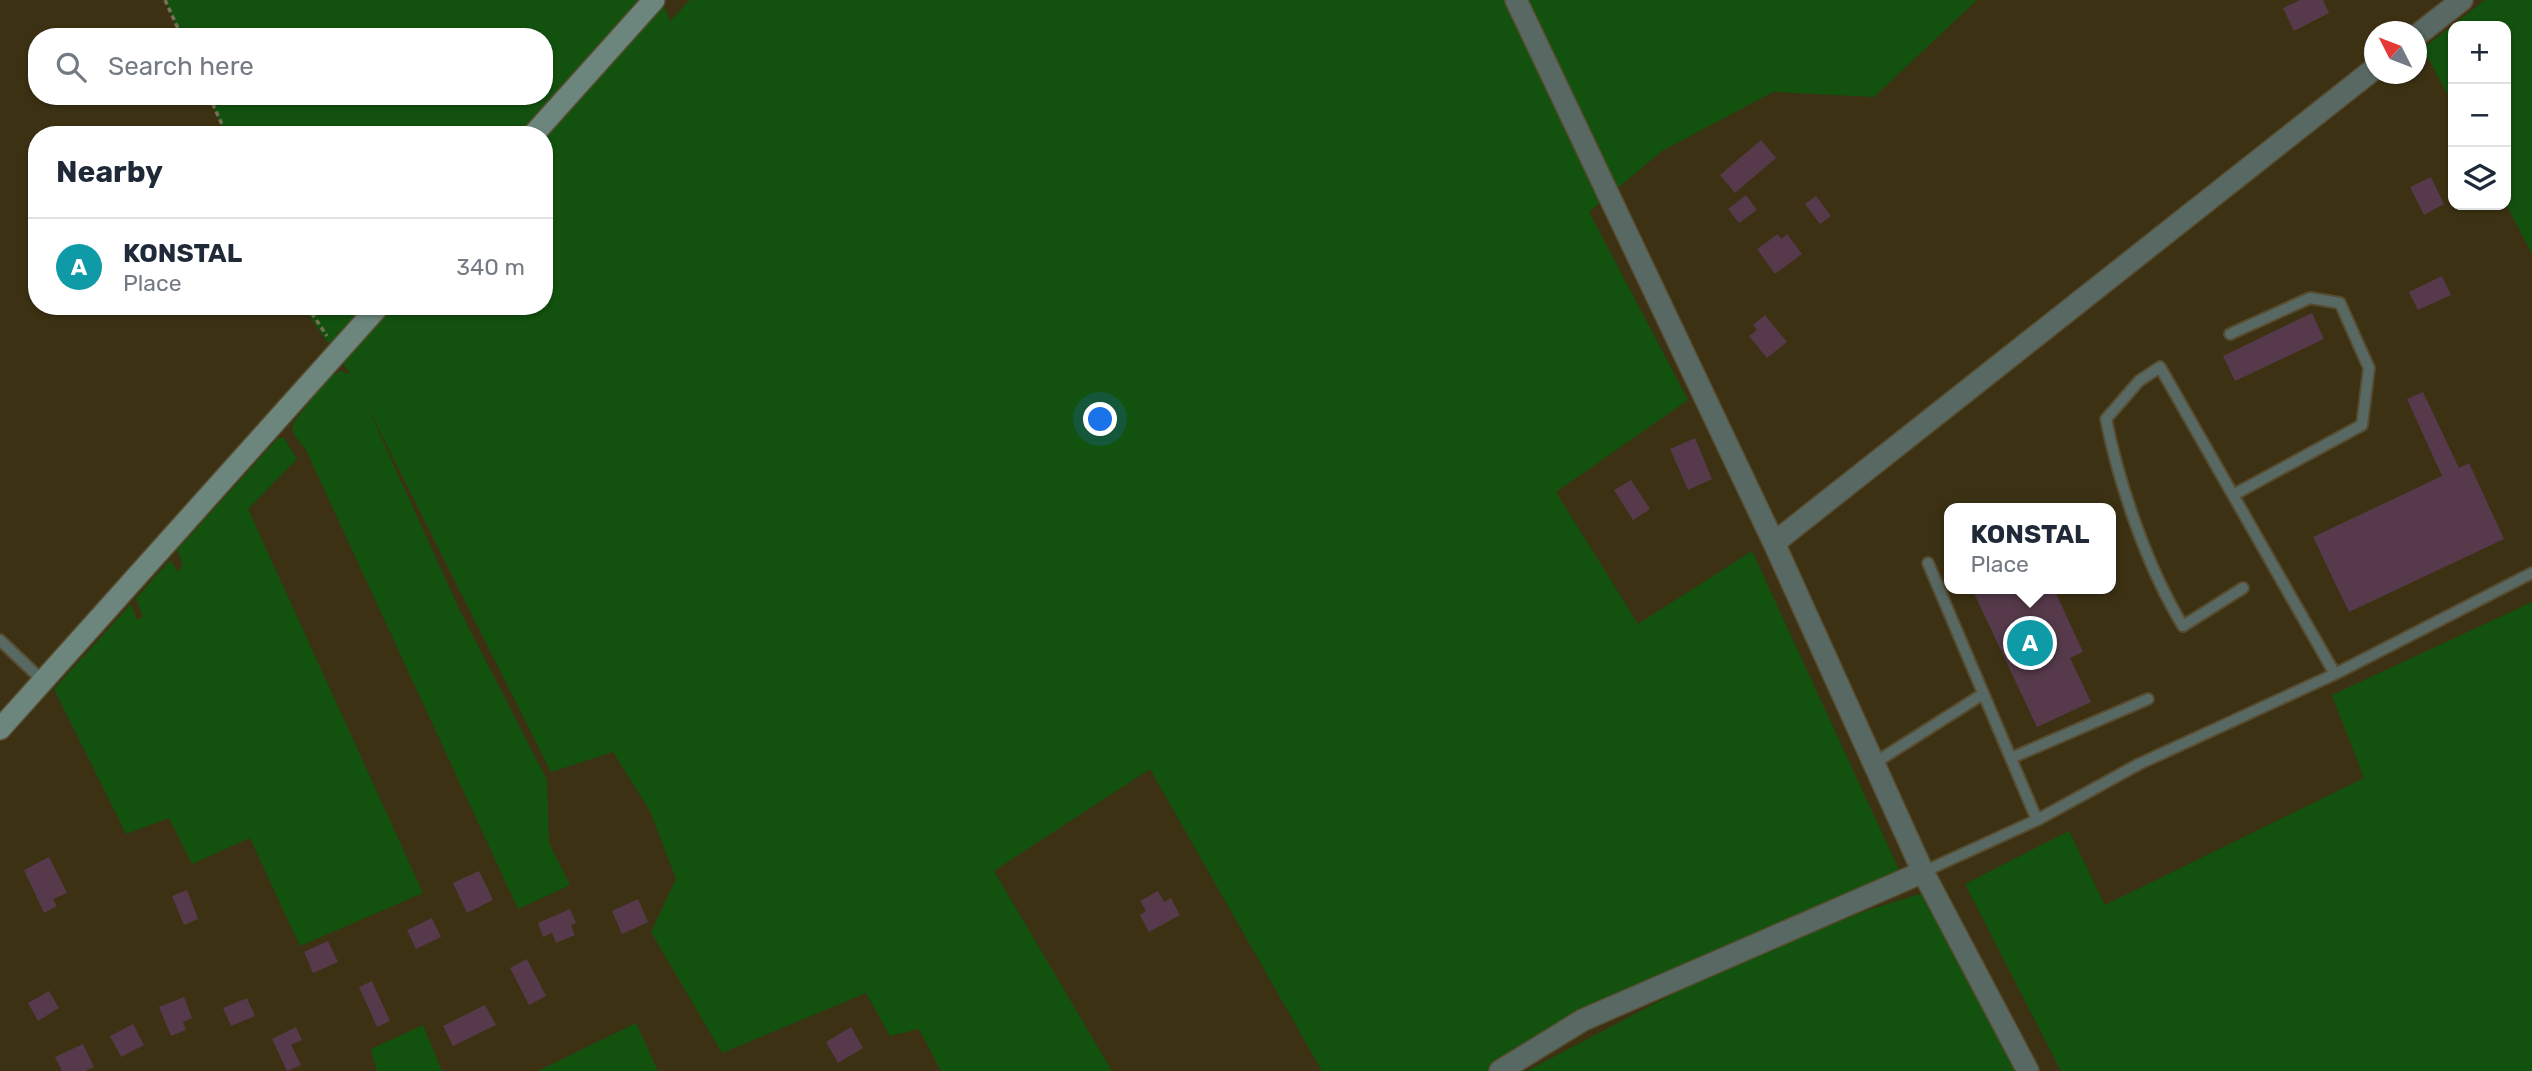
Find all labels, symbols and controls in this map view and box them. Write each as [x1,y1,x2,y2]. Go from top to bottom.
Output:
north arrow [2364,21,2427,84]
map controls [2448,21,2511,210]
button: + [2448,21,2511,84]
search box [28,28,553,105]
icon: search [52,48,90,86]
text: Search here [108,51,254,82]
button: − [2448,84,2511,147]
button: layers [2448,147,2511,210]
text: Nearby [56,154,163,190]
text: KONSTAL [123,238,242,269]
text: A [71,253,87,281]
text: 340 m [456,253,525,281]
text: Place [123,269,182,297]
your location [1083,402,1117,436]
popup [1944,503,2116,594]
text: KONSTAL [1970,519,2090,550]
text: Place [1970,550,2029,578]
pin: A [2007,617,2053,669]

